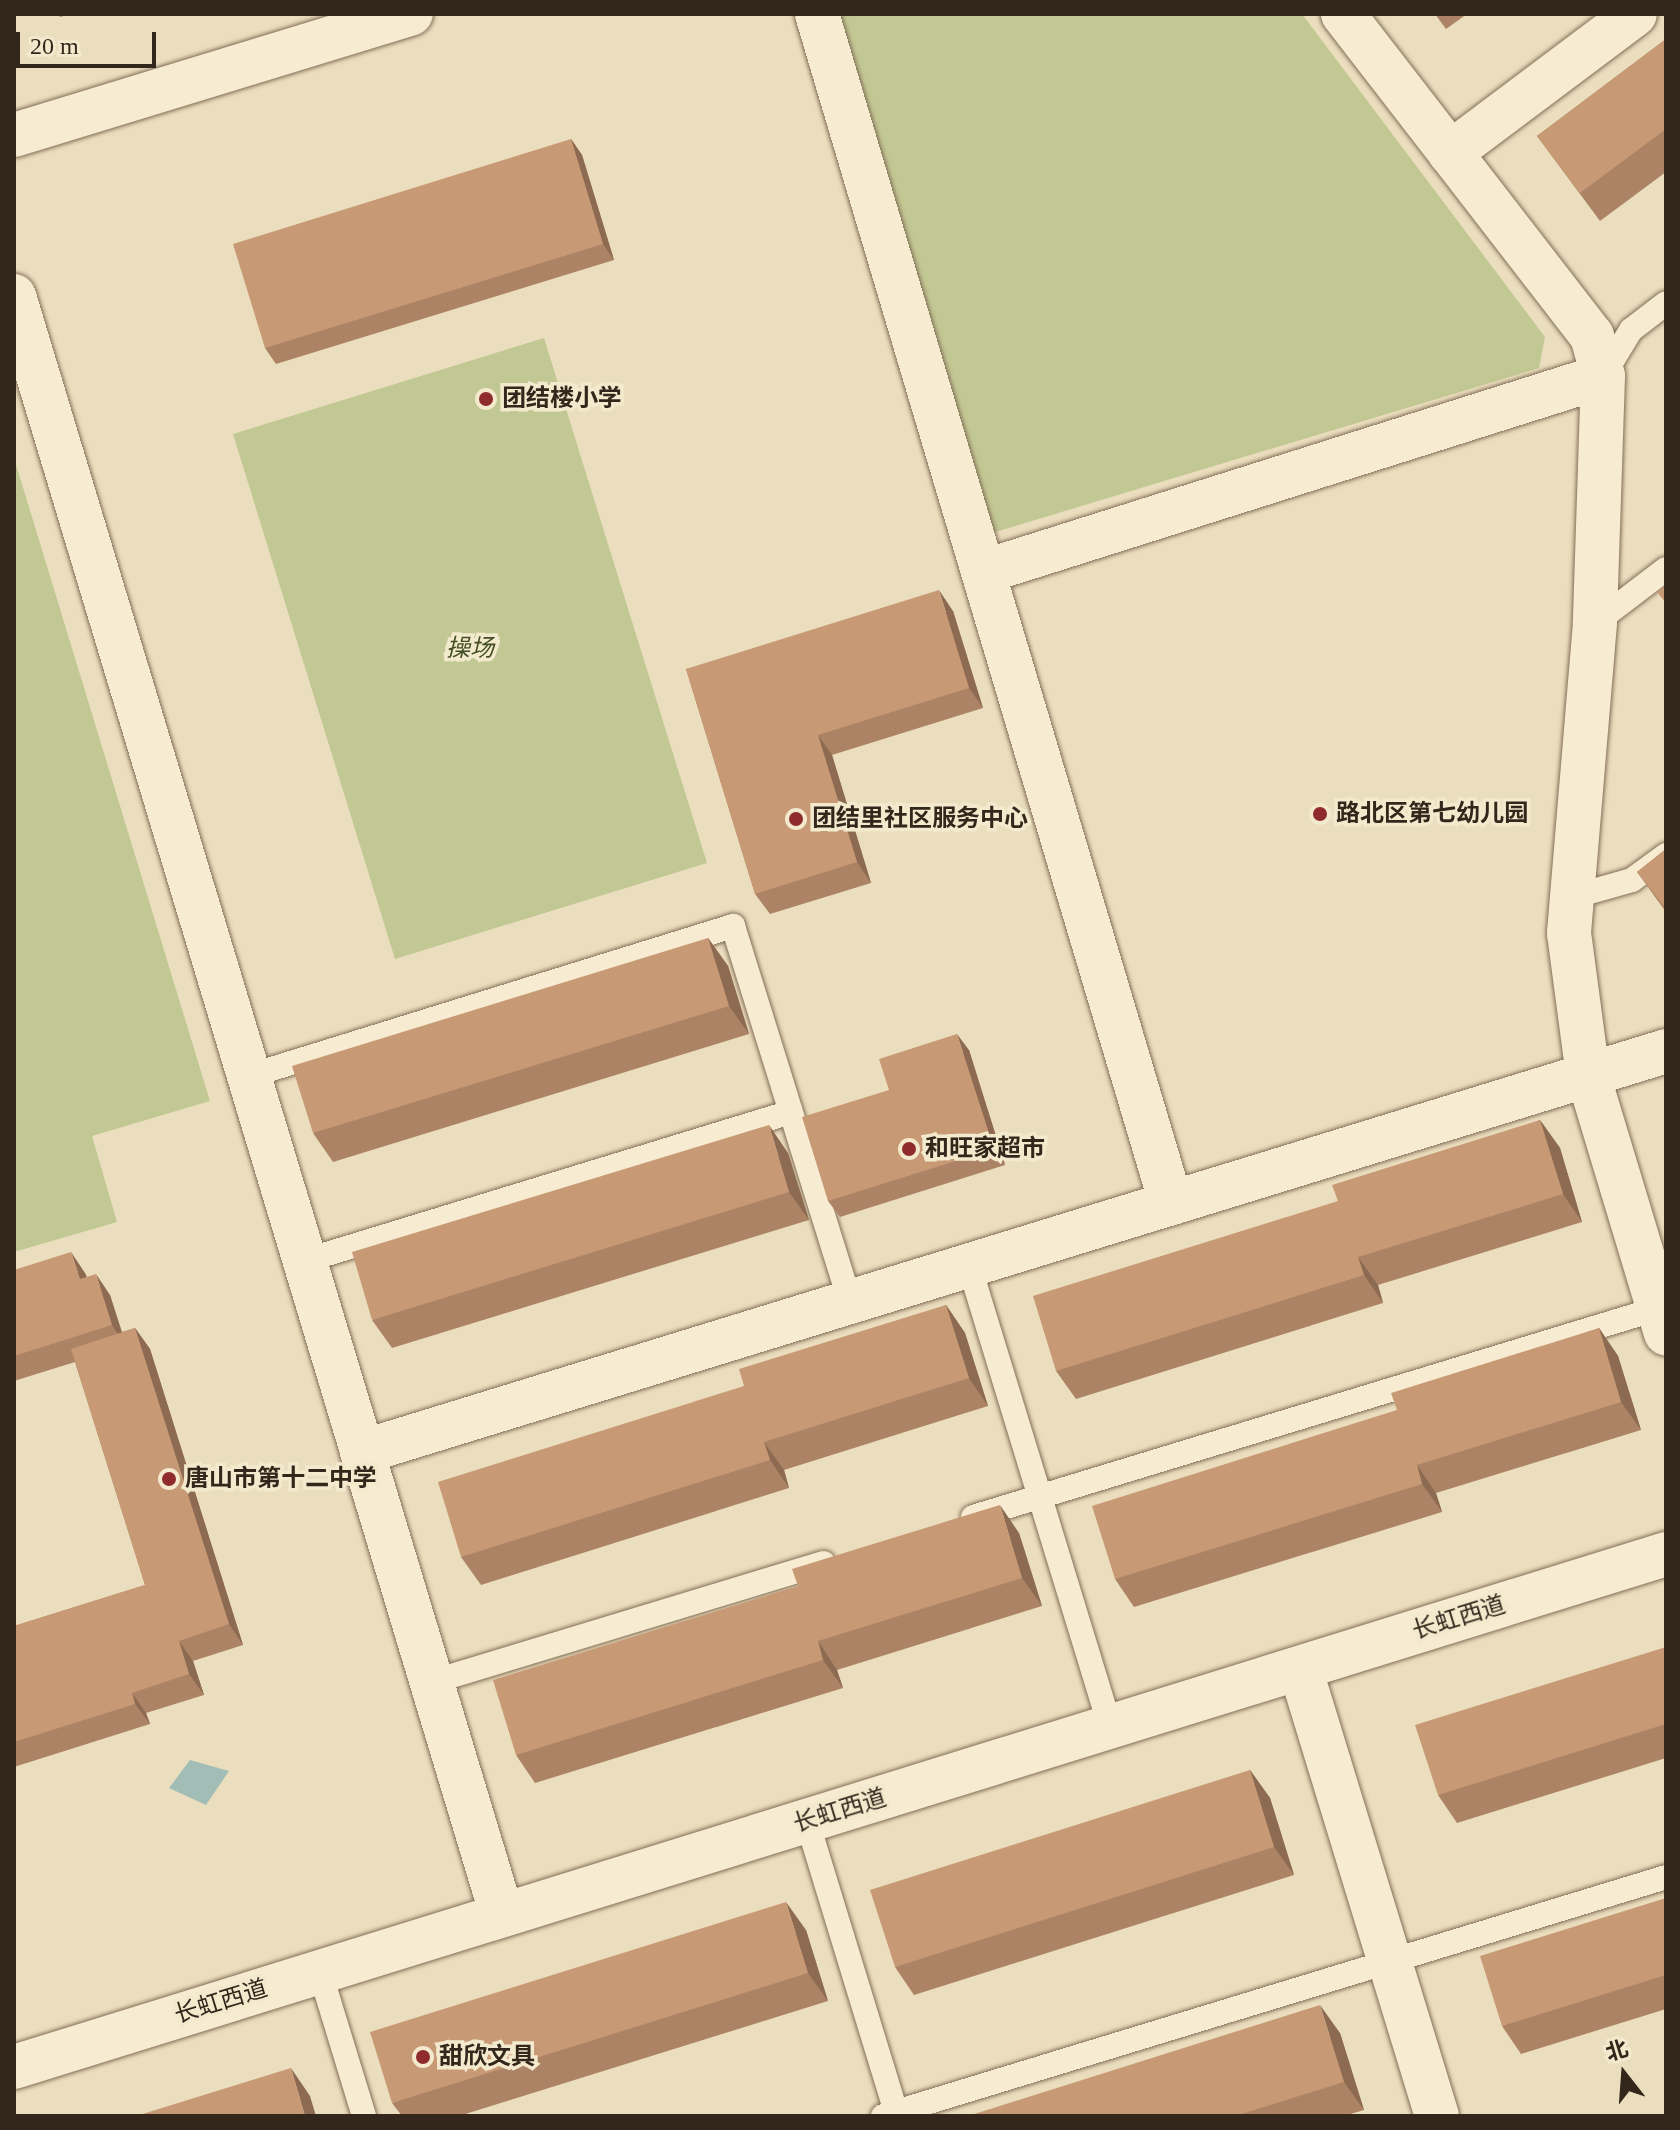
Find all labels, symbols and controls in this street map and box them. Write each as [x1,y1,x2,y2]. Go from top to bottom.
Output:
scale bar [20,16,160,66]
text: 20 m [30,33,79,59]
place label: 团结楼小学 [502,385,622,413]
marker: 团结楼小学 [477,390,495,408]
park label: 操场 [446,635,494,663]
place label: 路北区第七幼儿园 [1336,800,1528,828]
place label: 团结里社区服务中心 [812,805,1028,833]
marker: 路北区第七幼儿园 [1311,805,1329,823]
marker: 团结里社区服务中心 [787,810,805,828]
place label: 和旺家超市 [925,1135,1045,1163]
marker: 和旺家超市 [900,1140,918,1158]
place label: 唐山市第十二中学 [185,1465,377,1493]
marker: 唐山市第十二中学 [160,1470,178,1488]
street label: 长虹西道 [1409,1590,1509,1646]
street label: 长虹西道 [790,1783,890,1839]
street label: 长虹西道 [171,1974,271,2030]
north arrow [1584,2034,1664,2114]
text: 北 [1603,2035,1631,2066]
place label: 甜欣文具 [439,2043,535,2071]
marker: 甜欣文具 [414,2048,432,2066]

